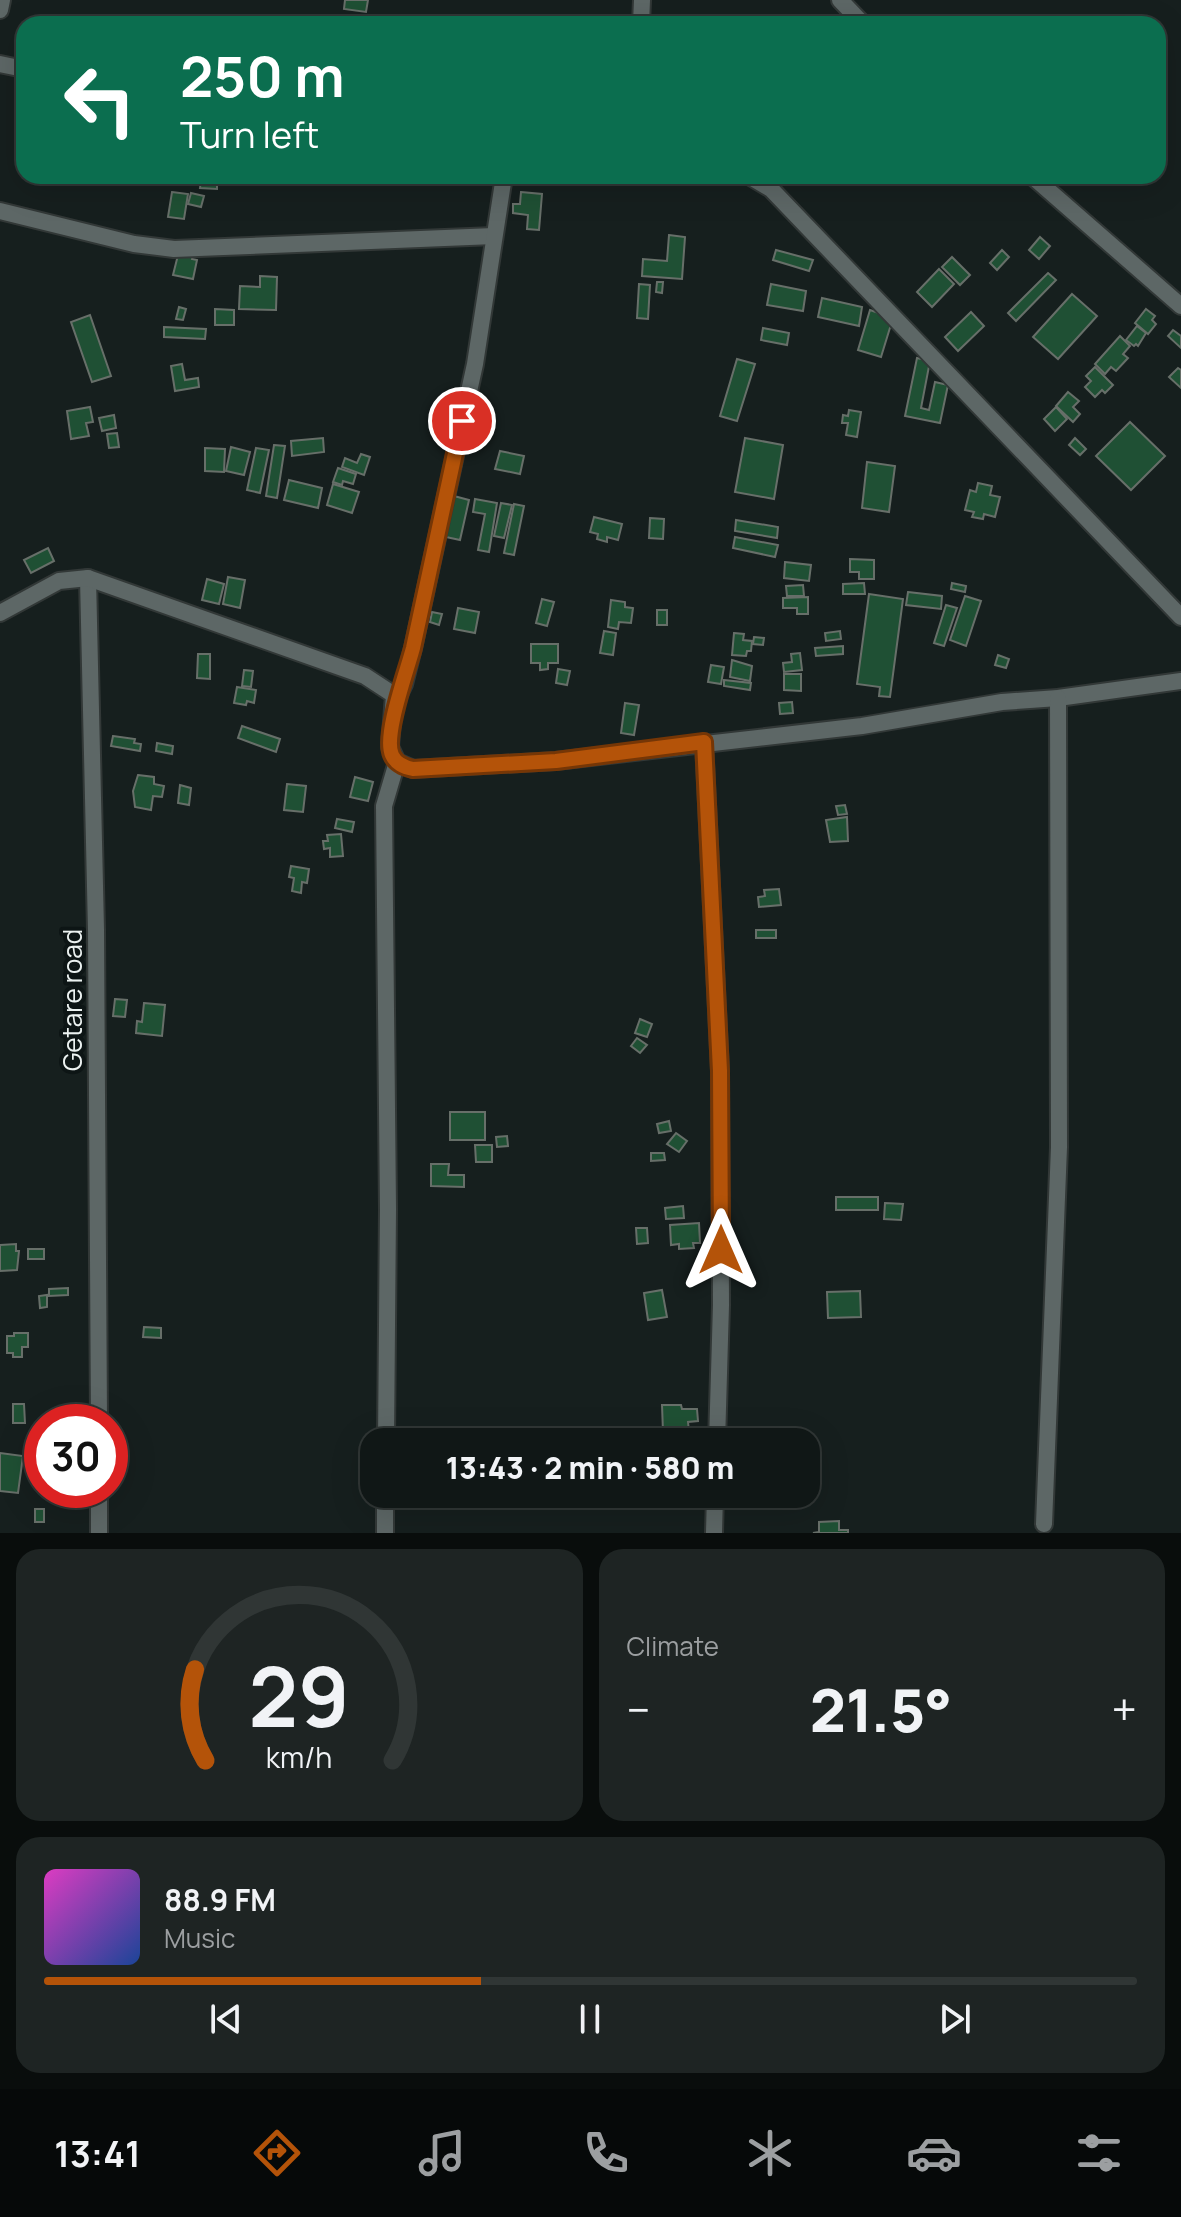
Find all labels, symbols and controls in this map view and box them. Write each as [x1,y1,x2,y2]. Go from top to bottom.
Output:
text: 250 m [180,37,345,114]
icon: left [48,48,152,152]
text: Turn left [180,110,319,159]
pin [428,387,496,455]
icon: arrive [440,399,484,443]
street label: Getare road [54,929,90,1071]
position arrow [679,1208,763,1292]
speed limit sign: 30 [24,1404,128,1508]
text: 13:43 · 2 min · 580 m [446,1447,734,1488]
text: Climate [627,1628,719,1664]
text: 29 [249,1638,350,1752]
text: 21.5° [810,1668,952,1750]
text: − [627,1679,650,1739]
text: + [1112,1679,1137,1739]
text: km/h [266,1738,332,1777]
text: 88.9 FM [164,1879,276,1920]
text: Music [164,1920,235,1956]
icon: previous [204,1997,248,2041]
icon: pause [568,1997,612,2041]
icon: next [933,1997,977,2041]
icon: directions [249,2125,305,2181]
icon: music [414,2125,470,2181]
icon: phone [578,2125,634,2181]
icon: climate [742,2125,798,2181]
icon: car [906,2125,962,2181]
icon: filters [1071,2125,1127,2181]
text: 13:41 [54,2129,141,2178]

